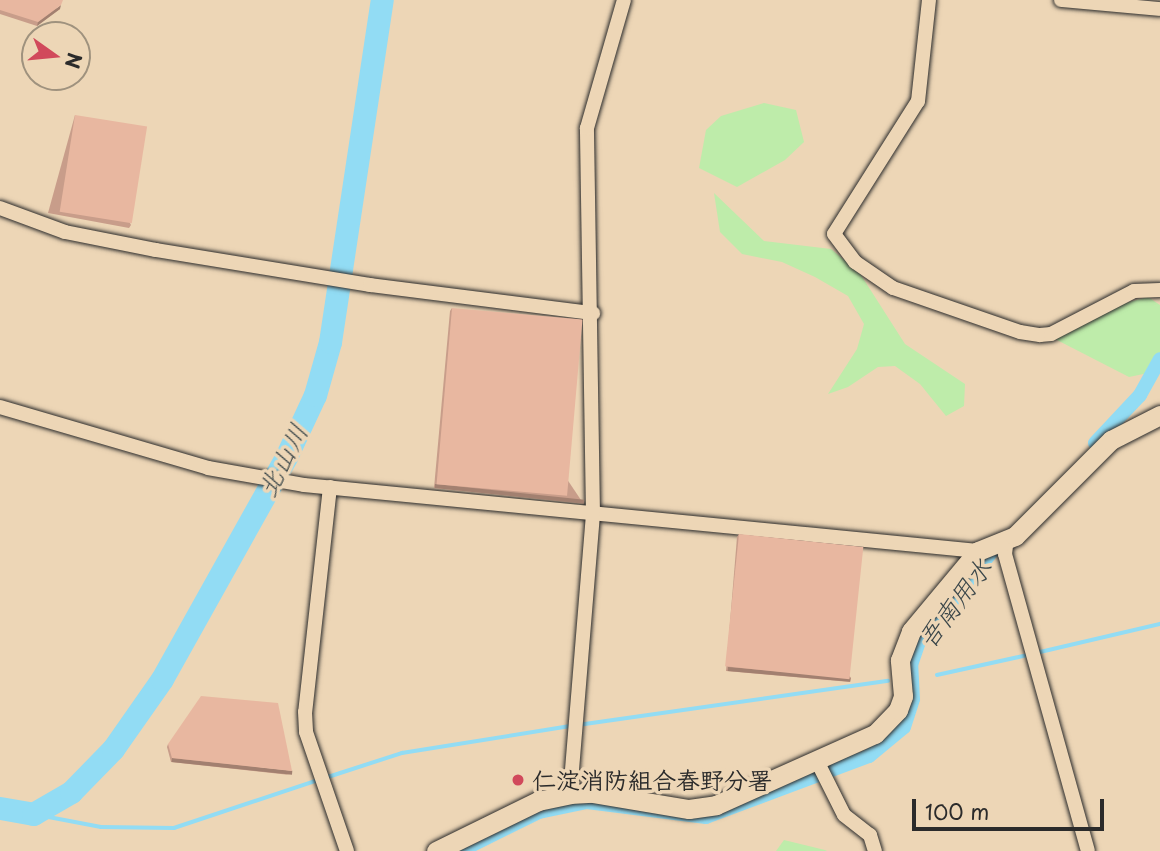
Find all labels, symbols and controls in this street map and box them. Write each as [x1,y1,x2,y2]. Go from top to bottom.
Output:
north arrow [21,21,91,91]
text: N [59,50,90,72]
water label: 北山川 [250,418,314,502]
water label: 吾南用水 [910,552,998,654]
place label: 仁淀消防組合春野分署 [532,766,772,794]
marker: 仁淀消防組合春野分署 [510,772,526,788]
scale bar [915,784,1108,828]
text: 100 m [925,795,989,827]

